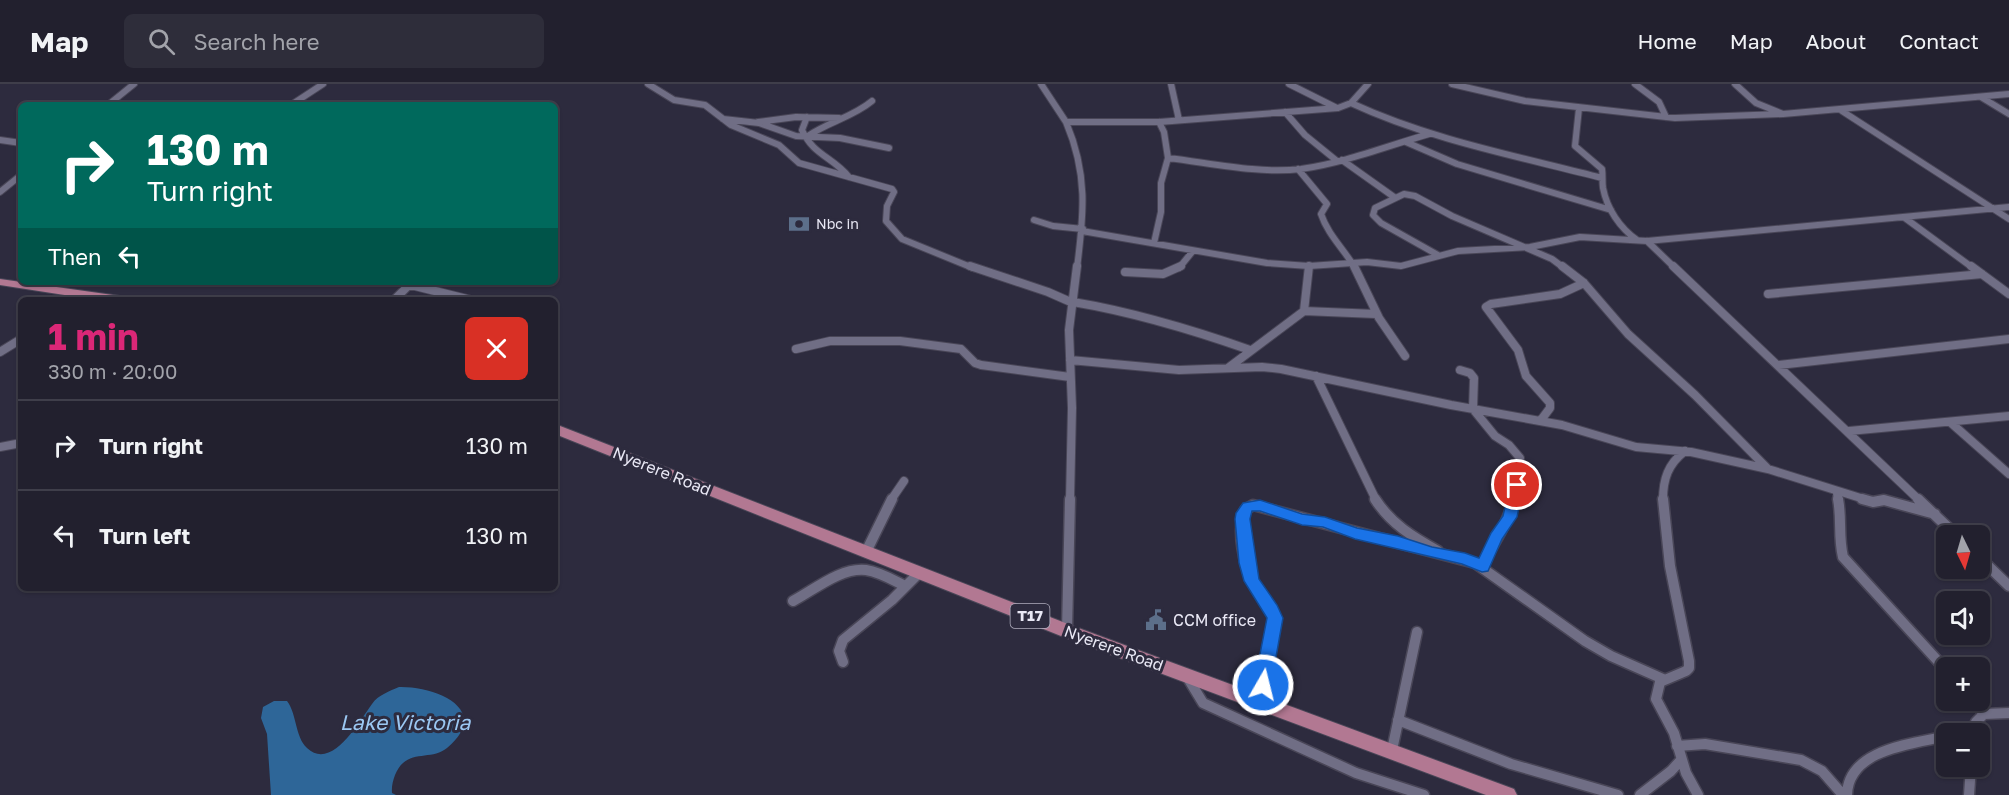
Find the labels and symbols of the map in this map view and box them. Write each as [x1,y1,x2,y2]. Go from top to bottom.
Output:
bank icon: Nbc in [787,212,811,236]
place label: Nbc in [816,215,859,232]
street label: Nyerere Road [610,442,714,500]
pin [1491,459,1542,510]
north arrow [1936,525,1990,579]
road number: T17 [1010,604,1050,628]
public building icon: CCM office [1144,608,1168,632]
place label: CCM office [1173,610,1256,630]
street label: Nyerere Road [1062,621,1166,675]
position arrow [1231,653,1295,717]
water label: Lake Victoria [340,709,472,735]

